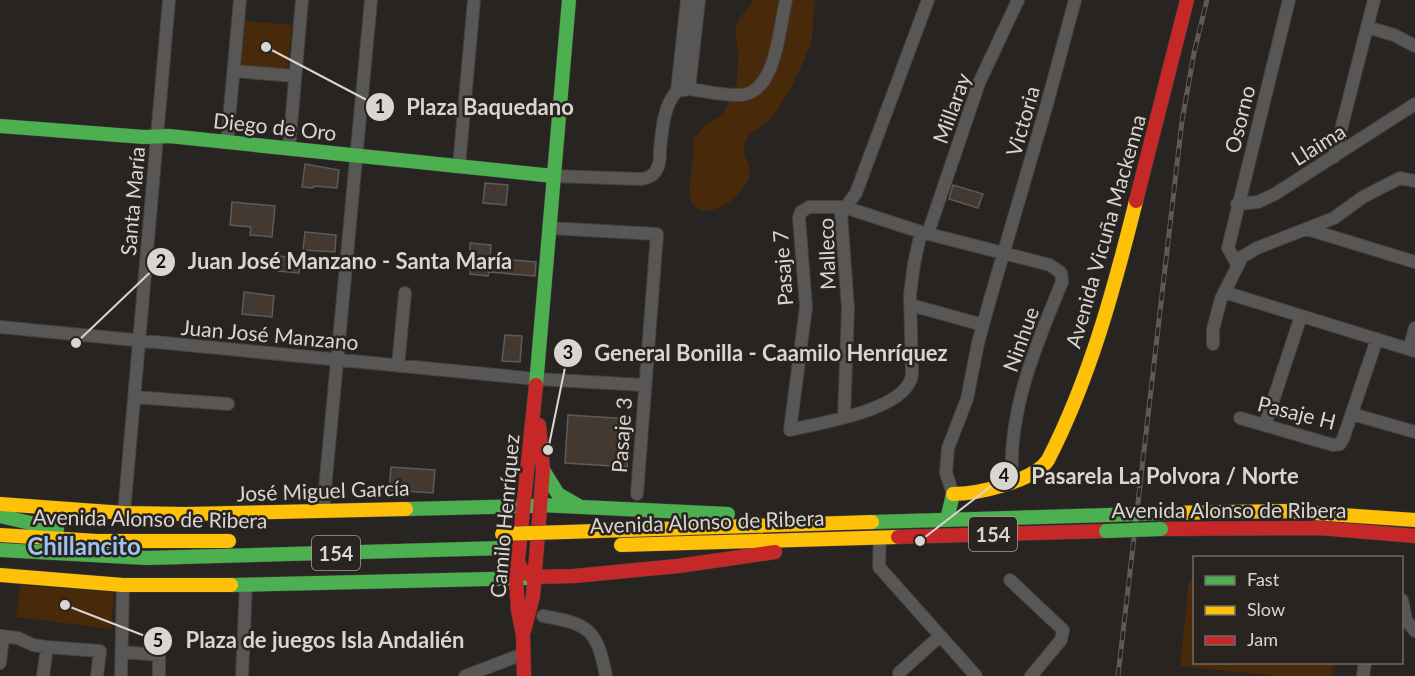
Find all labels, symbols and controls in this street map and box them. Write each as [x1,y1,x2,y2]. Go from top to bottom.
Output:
street label: Millaray [927,69,975,147]
street label: Osorno [1219,82,1259,155]
street label: Victoria [1000,83,1044,159]
callout: Plaza Baquedano [365,87,586,127]
text: Plaza Baquedano [406,93,574,120]
text: 1 [375,95,385,117]
street label: Diego de Oro [212,107,338,145]
street label: Avenida Vicuña Mackenna [1060,111,1150,351]
street label: Llaima [1286,118,1350,170]
street label: Santa María [115,145,149,257]
street label: Malleco [812,217,840,291]
street label: Pasaje 7 [767,229,797,307]
callout: Juan José Manzano - Santa María [146,242,525,282]
text: Juan José Manzano - Santa María [188,247,512,274]
text: 2 [156,250,166,272]
street label: Ninhue [997,303,1043,375]
street label: Juan José Manzano [180,314,360,354]
callout: General Bonilla - Caamilo Henríquez [553,333,960,373]
text: General Bonilla - Caamilo Henríquez [594,339,948,366]
text: 3 [563,341,573,363]
street label: Pasaje H [1255,390,1339,434]
street label: Pasaje 3 [606,396,636,474]
street label: Camilo Henríquez [484,433,524,599]
callout: Pasarela La Polvora / Norte [989,456,1311,496]
text: Pasarela La Polvora / Norte [1031,462,1299,489]
text: 4 [999,464,1009,486]
street label: José Miguel García [236,474,410,506]
street label: Avenida Alonso de Ribera [1112,497,1346,522]
street label: Avenida Alonso de Ribera [32,503,268,533]
street label: Avenida Alonso de Ribera [589,504,825,538]
road number: 154 [969,517,1017,551]
district label: Chillancito [27,531,141,560]
road number: 154 [312,536,360,570]
legend [1193,556,1403,664]
text: Fast [1247,568,1280,590]
text: Slow [1247,598,1285,620]
callout: Plaza de juegos Isla Andalién [143,621,476,661]
text: Plaza de juegos Isla Andalién [186,626,464,653]
text: Jam [1247,628,1278,650]
text: 5 [153,629,163,651]

